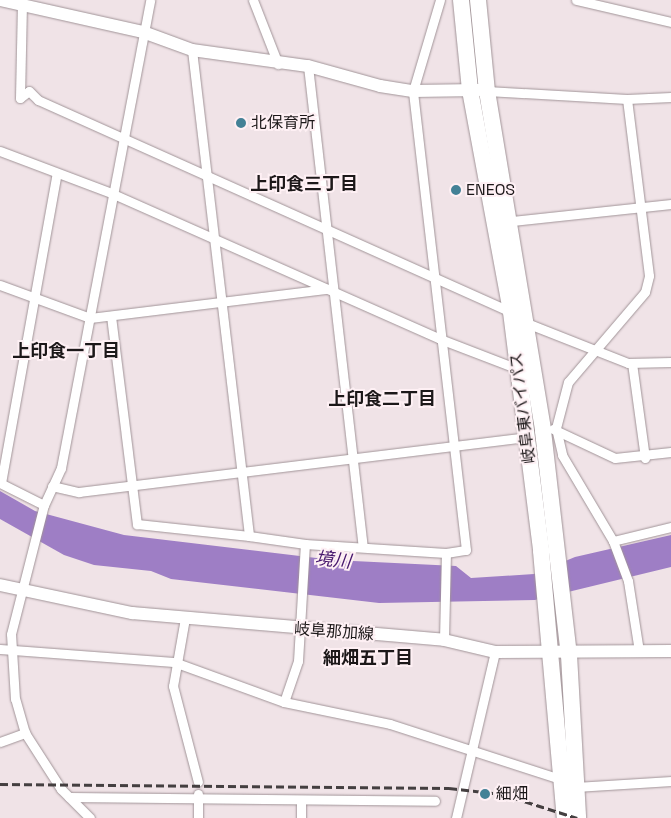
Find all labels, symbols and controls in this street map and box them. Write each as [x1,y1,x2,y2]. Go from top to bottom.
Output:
place label: 北保育所 [251,113,315,133]
marker: 北保育所 [235,117,247,129]
district label: 上印食三丁目 [250,173,358,195]
place label: ENEOS [466,180,515,200]
marker: ENEOS [450,184,462,196]
district label: 上印食一丁目 [12,340,120,362]
street label: 岐阜東バイパス [507,351,539,465]
district label: 上印食二丁目 [328,388,436,410]
water label: 境川 [314,547,352,573]
street label: 岐阜那加線 [293,620,375,644]
district label: 細畑五丁目 [323,647,413,669]
place label: 細畑 [496,784,528,804]
marker: 細畑 [478,787,492,801]

